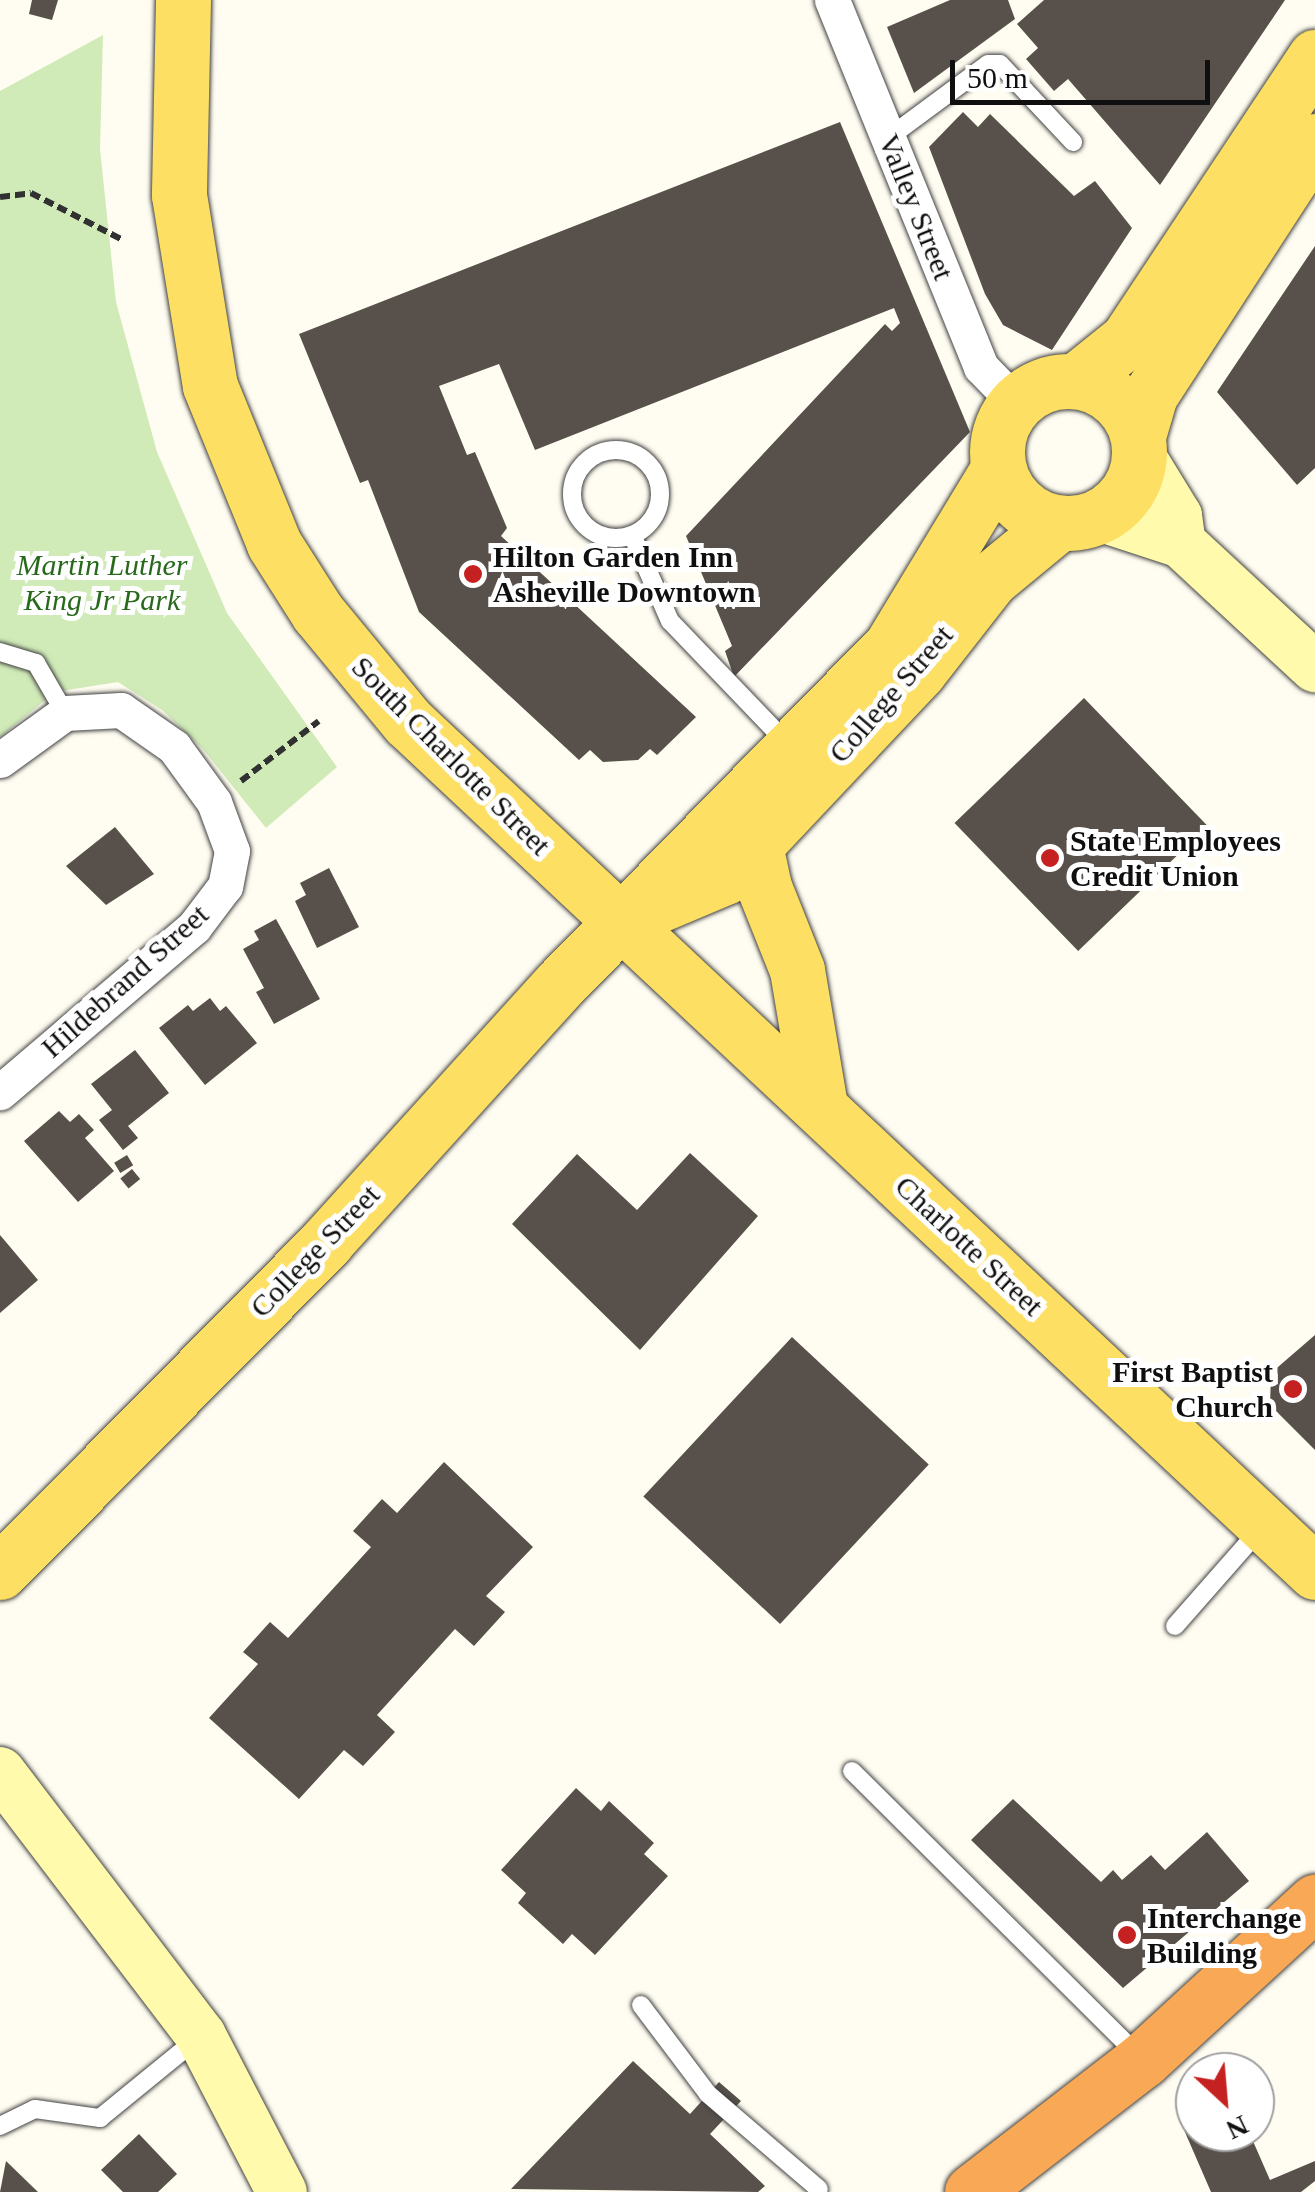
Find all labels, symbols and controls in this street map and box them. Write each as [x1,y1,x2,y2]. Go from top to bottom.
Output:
scale bar [955,40,1215,102]
text: 50 m [967,61,1028,94]
street label: Valley Street [870,129,962,285]
place label: Hilton Garden Inn Asheville Downtown [493,539,756,610]
park label: Martin Luther King Jr Park [17,547,187,618]
marker: Hilton Garden Inn Asheville Downtown [462,563,484,585]
street label: College Street [821,618,961,770]
street label: South Charlotte Street [344,649,558,863]
place label: State Employees Credit Union [1070,823,1281,894]
marker: State Employees Credit Union [1039,847,1061,869]
street label: Hildebrand Street [34,897,216,1065]
street label: Charlotte Street [888,1168,1050,1324]
street label: College Street [243,1177,387,1325]
place label: First Baptist Church [1112,1354,1273,1424]
marker: First Baptist Church [1282,1378,1304,1400]
place label: Interchange Building [1147,1900,1301,1970]
marker: Interchange Building [1116,1924,1138,1946]
north arrow [1175,2052,1275,2152]
text: N [1222,2109,1253,2146]

